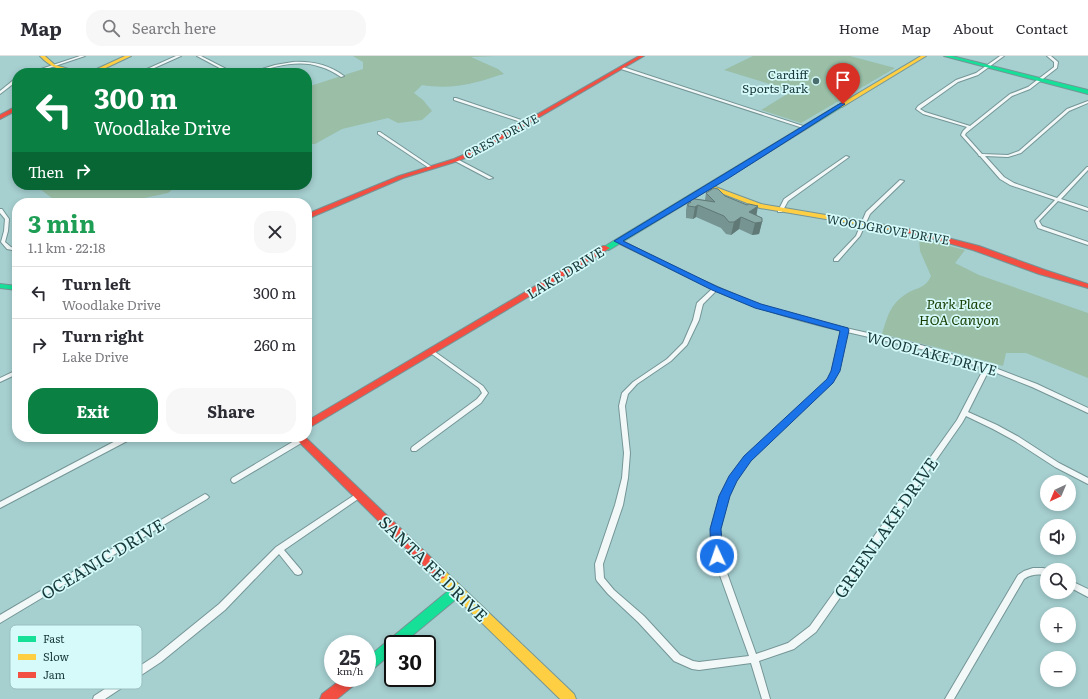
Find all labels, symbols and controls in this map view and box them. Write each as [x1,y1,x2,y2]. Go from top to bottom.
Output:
search box [86,10,366,46]
text: Map [20,14,62,42]
text: Search here [132,16,216,39]
icon: search [100,17,122,39]
text: Home [839,18,879,38]
text: Map [901,18,931,38]
text: About [953,18,994,38]
text: Contact [1016,18,1068,38]
pin [826,63,860,104]
place label: Cardiff Sports Park [742,65,809,97]
icon: arrive [832,69,854,91]
text: 300 m [94,76,178,118]
marker: Cardiff Sports Park [811,76,821,86]
icon: left [28,84,80,136]
street label: CREST DRIVE [460,109,542,163]
text: Woodlake Drive [94,114,231,141]
text: Then [28,160,64,183]
icon: right [72,160,94,182]
text: 3 min [28,205,96,240]
street label: WOODGROVE DRIVE [825,209,951,249]
button: close [254,211,296,253]
text: 1.1 km · 22:18 [28,238,105,257]
street label: LAKE DRIVE [522,241,608,303]
text: Turn left [62,272,131,295]
text: 300 m [253,281,296,304]
icon: left [28,282,50,304]
park label: Park Place HOA Canyon [919,293,1000,329]
text: Woodlake Drive [62,295,161,314]
text: Turn right [62,324,144,347]
street label: WOODLAKE DRIVE [865,326,1000,380]
text: 260 m [254,333,296,356]
icon: right [28,334,50,356]
text: Lake Drive [62,347,129,366]
button: Exit [28,388,158,434]
button: Share [166,388,296,434]
street label: GREENLAKE DRIVE [827,451,943,603]
north arrow [1040,475,1076,511]
map controls [1040,475,1076,687]
street label: SANTA FE DRIVE [374,509,494,627]
street label: OCEANIC DRIVE [35,511,169,605]
button: sound [1040,519,1076,555]
position arrow [696,535,738,577]
button: search [1040,563,1076,599]
button: + [1040,607,1076,643]
legend [10,625,142,689]
text: Fast [43,630,65,646]
speed limit sign: 30 [384,635,436,687]
text: 25 [339,641,361,671]
text: Slow [43,648,69,664]
button: − [1040,651,1076,687]
text: km/h [337,663,363,678]
text: Jam [43,666,66,682]

